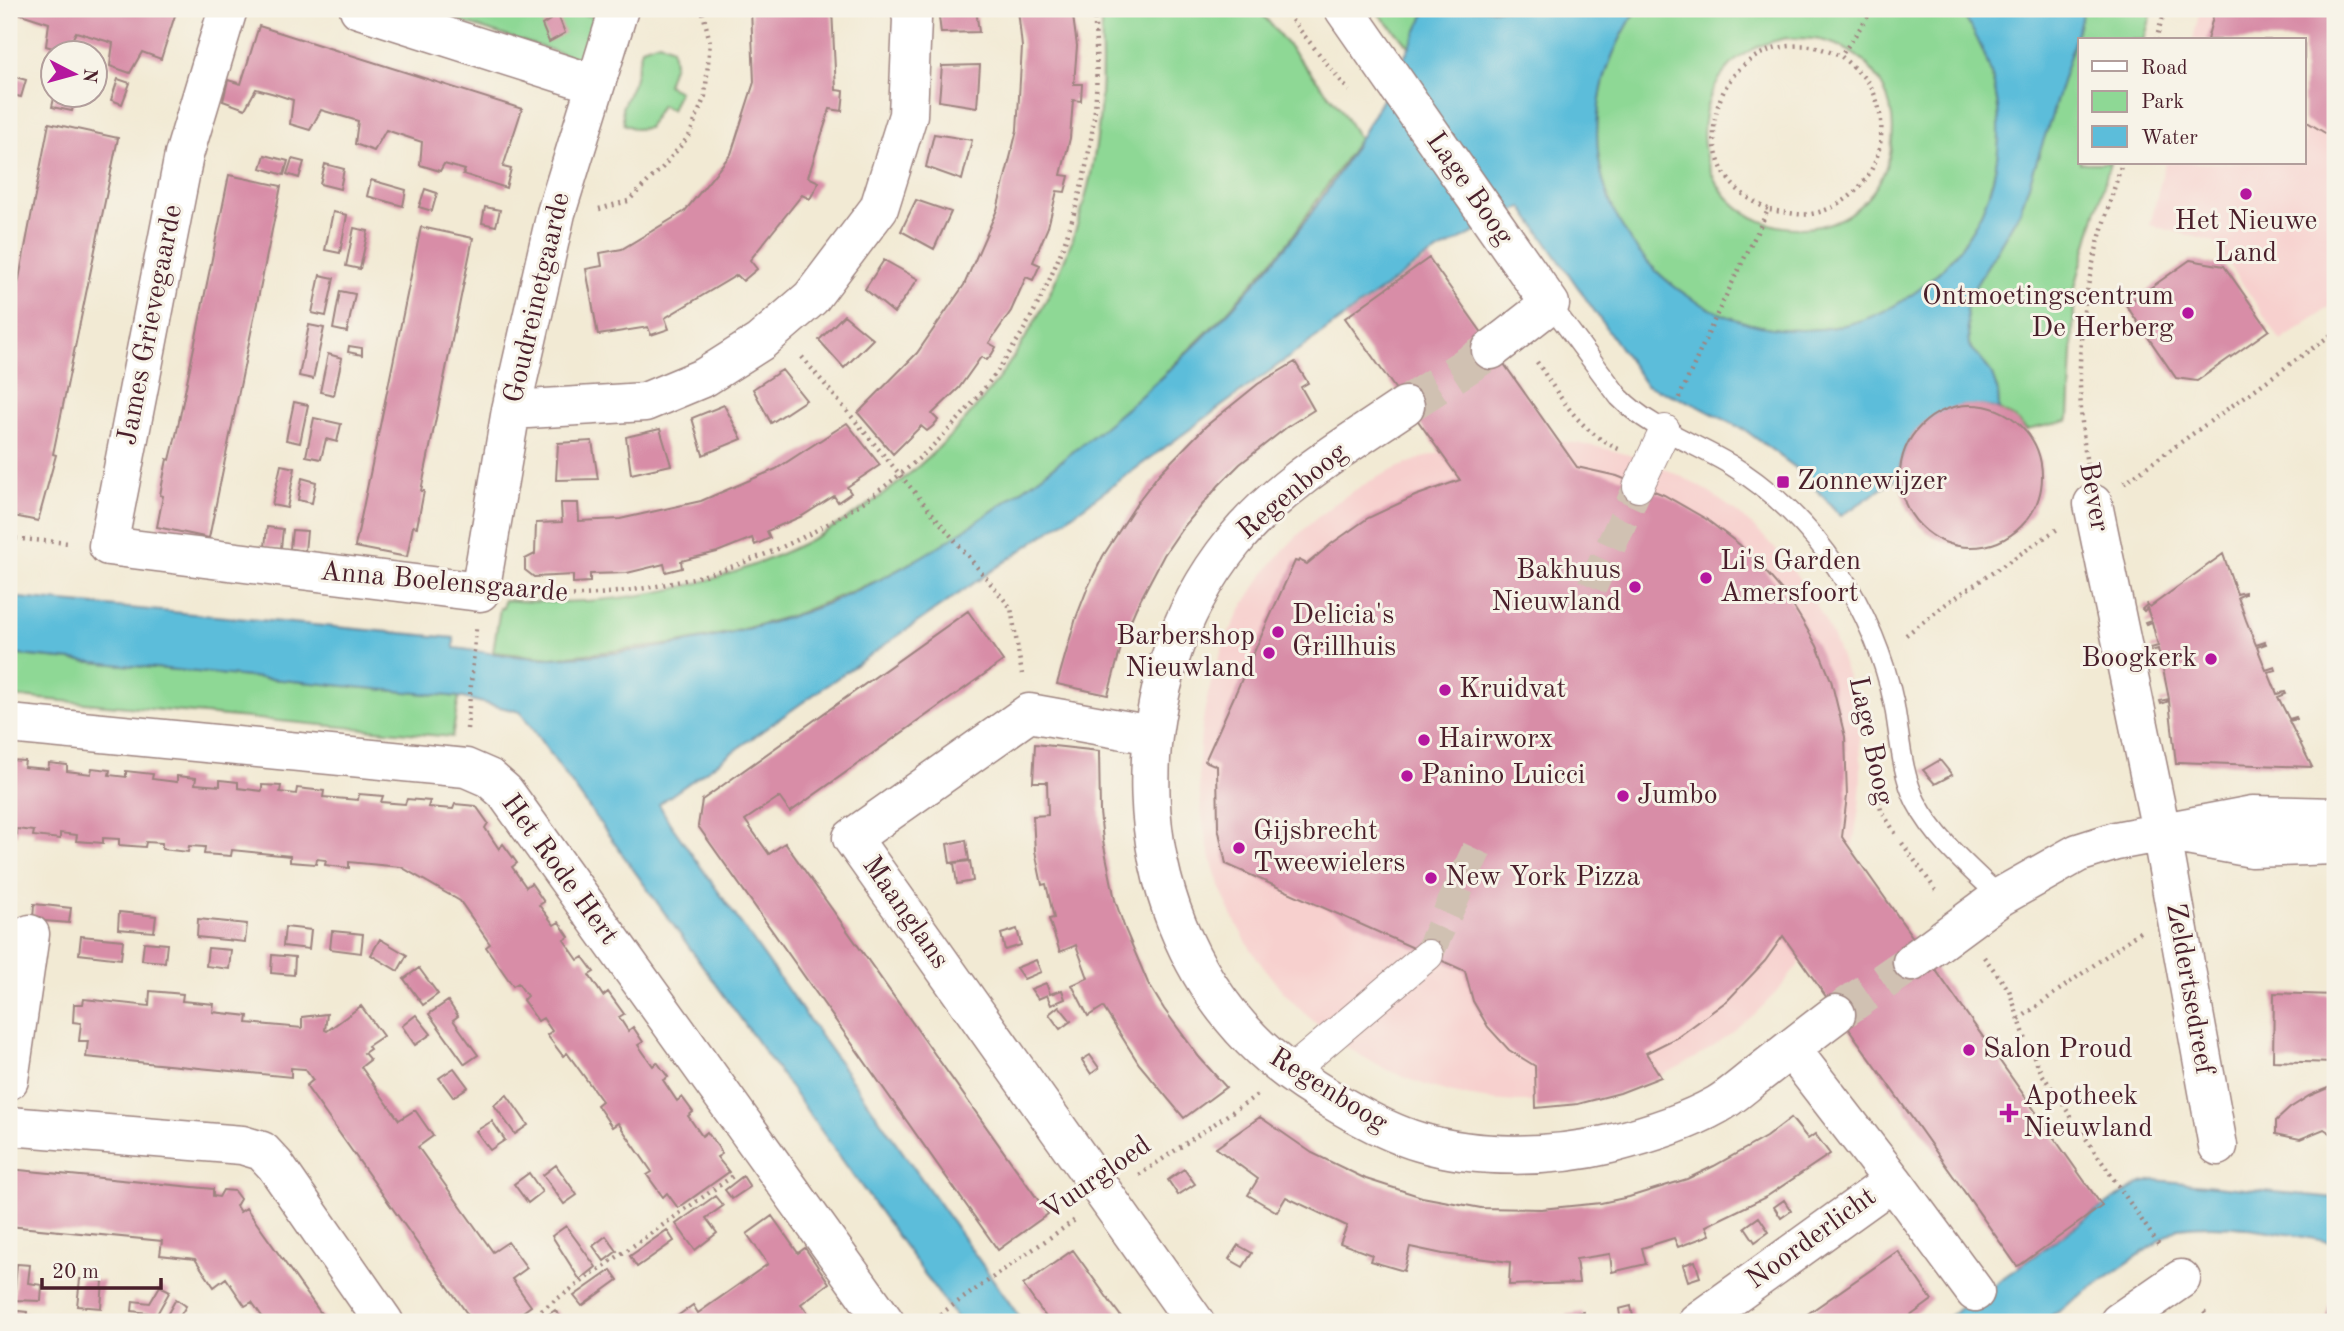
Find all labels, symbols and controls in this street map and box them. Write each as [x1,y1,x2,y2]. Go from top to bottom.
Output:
north arrow [38,38,108,108]
legend [2078,38,2306,164]
text: Road [2141,58,2188,79]
text: N [78,67,99,84]
text: Park [2141,92,2184,113]
street label: Lage Boog [1420,127,1518,251]
text: Water [2141,128,2198,149]
marker: Het Nieuwe Land [2238,186,2254,202]
street label: Goudreinetgaarde [500,190,576,406]
street label: James Grievegaarde [114,202,188,448]
place label: Het Nieuwe Land [2175,208,2317,268]
place label: Ontmoetingscentrum De Herberg [1922,283,2174,343]
marker: Ontmoetingscentrum De Herberg [2180,305,2196,321]
street label: Regenboog [1233,438,1353,546]
street label: Bever [2073,460,2113,534]
place label: Zonnewijzer [1797,468,1947,496]
marker: Zonnewijzer [1775,474,1791,490]
place label: Li's Garden Amersfoort [1720,548,1861,608]
place label: Bakhuus Nieuwland [1491,557,1621,617]
street label: Anna Boelensgaarde [319,558,569,608]
marker: Li's Garden Amersfoort [1698,570,1714,586]
marker: Bakhuus Nieuwland [1627,579,1643,595]
place label: Delicia's Grillhuis [1292,602,1396,662]
place label: Barbershop Nieuwland [1116,623,1255,683]
marker: Delicia's Grillhuis [1270,624,1286,640]
marker: Barbershop Nieuwland [1261,645,1277,661]
place label: Boogkerk [2081,645,2197,673]
marker: Boogkerk [2203,651,2219,667]
street label: Lage Boog [1843,674,1897,808]
place label: Kruidvat [1459,676,1566,704]
marker: Kruidvat [1437,682,1453,698]
place label: Hairworx [1438,726,1553,754]
marker: Hairworx [1416,732,1432,748]
place label: Panino Luicci [1421,762,1585,790]
marker: Panino Luicci [1399,768,1415,784]
place label: Jumbo [1637,782,1718,810]
marker: Jumbo [1615,788,1631,804]
street label: Het Rode Hert [495,790,623,950]
place label: Gijsbrecht Tweewielers [1253,818,1405,878]
marker: Gijsbrecht Tweewielers [1231,840,1247,856]
street label: Maanglans [856,852,954,974]
place label: New York Pizza [1445,864,1640,892]
marker: New York Pizza [1423,870,1439,886]
street label: Zeldertsedreef [2160,901,2218,1079]
place label: Salon Proud [1983,1036,2133,1064]
marker: Salon Proud [1961,1042,1977,1058]
street label: Regenboog [1264,1044,1392,1138]
place label: Apotheek Nieuwland [2023,1083,2153,1143]
marker: Apotheek Nieuwland [2001,1105,2017,1121]
street label: Vuurgloed [1037,1131,1157,1227]
street label: Noorderlicht [1742,1183,1882,1295]
scale bar [42,1247,161,1291]
text: 20 m [52,1262,99,1283]

